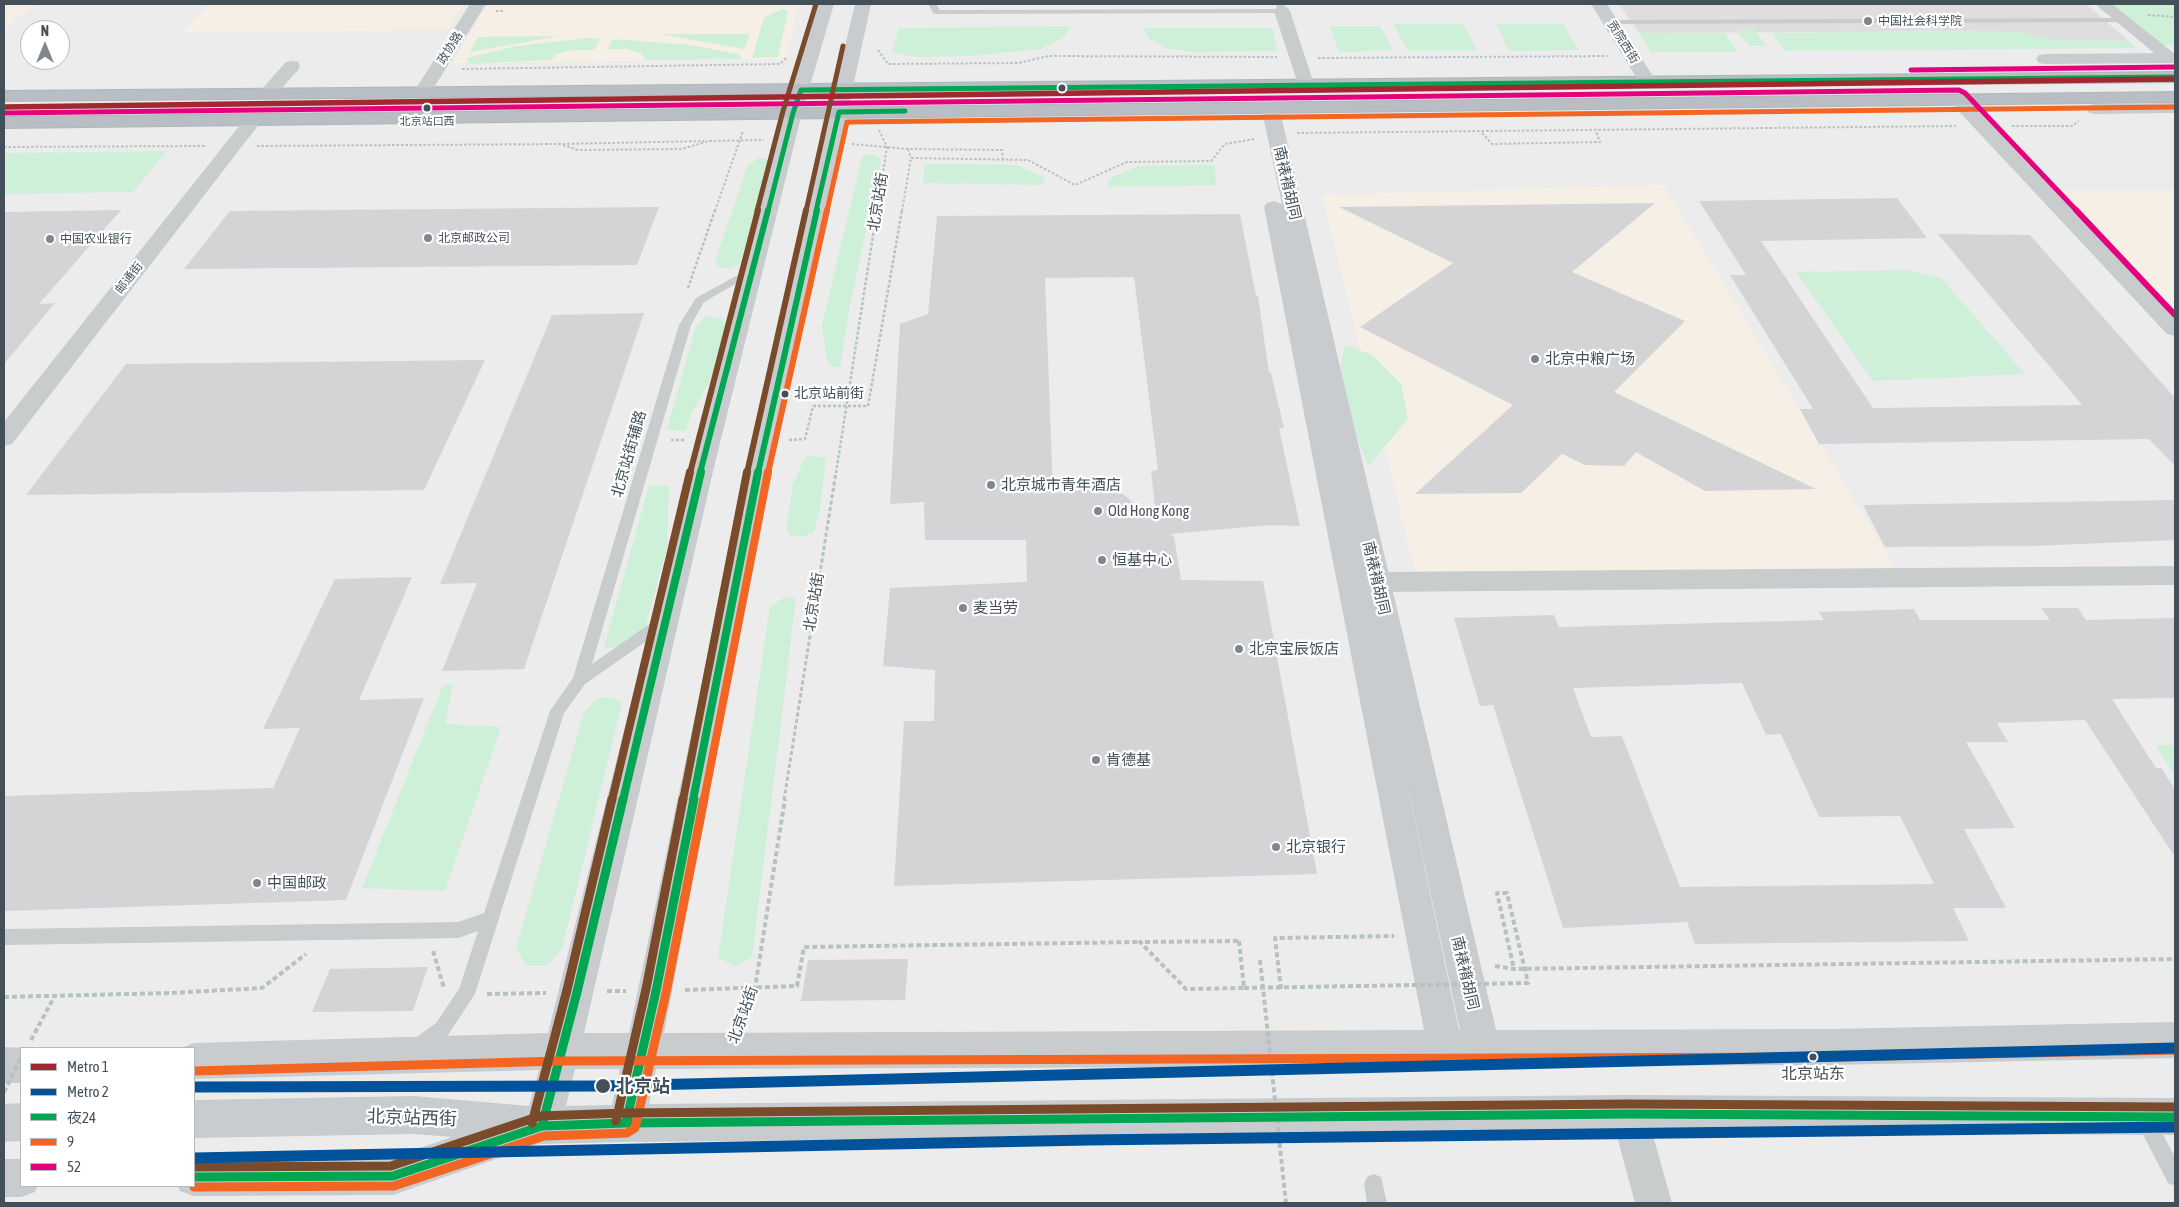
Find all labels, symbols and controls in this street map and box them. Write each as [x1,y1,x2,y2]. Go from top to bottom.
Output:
place label: 中国社会科学院 [1878,14,1962,28]
marker: 中国社会科学院 [1862,15,1874,27]
street label: 贡院西街 [1604,18,1642,66]
north arrow [20,20,70,70]
text: N [41,23,49,39]
street label: 政协路 [434,29,466,67]
unlabelled marker [1057,83,1067,93]
marker: 北京站口西 [422,103,432,113]
place label: 北京站口西 [400,115,454,129]
street label: 南裱褙胡同 [1270,144,1304,222]
street label: 北京站街 [864,171,892,233]
place label: 北京邮政公司 [438,231,510,245]
place label: 中国农业银行 [60,232,132,246]
marker: 北京邮政公司 [422,232,434,244]
marker: 中国农业银行 [44,233,56,245]
street label: 邮通街 [112,259,146,297]
place label: 北京中粮广场 [1545,350,1635,368]
marker: 北京中粮广场 [1529,353,1541,365]
place label: 北京站前街 [794,386,864,402]
marker: 北京站前街 [780,389,790,399]
street label: 北京站街辅路 [608,408,650,500]
place label: 北京城市青年酒店 [1001,476,1121,494]
marker: 北京城市青年酒店 [985,479,997,491]
place label: Old Hong Kong [1108,502,1189,520]
marker: Old Hong Kong [1092,505,1104,517]
street label: 南裱褙胡同 [1359,539,1393,617]
place label: 恒基中心 [1112,551,1172,569]
marker: 恒基中心 [1096,554,1108,566]
street label: 北京站街 [800,571,828,633]
place label: 麦当劳 [973,599,1018,617]
marker: 麦当劳 [957,602,969,614]
place label: 北京宝辰饭店 [1249,640,1339,658]
marker: 北京宝辰饭店 [1233,643,1245,655]
place label: 肯德基 [1106,751,1151,769]
marker: 肯德基 [1090,754,1102,766]
place label: 北京银行 [1286,838,1346,856]
marker: 北京银行 [1270,841,1282,853]
place label: 中国邮政 [267,874,327,892]
marker: 中国邮政 [251,877,263,889]
street label: 南裱褙胡同 [1448,934,1482,1012]
street label: 北京站街 [724,984,762,1046]
legend [20,1047,195,1187]
marker: 北京站东 [1808,1052,1818,1062]
text: Metro 1 [67,1058,109,1075]
place label: 北京站东 [1781,1064,1845,1084]
place label: 北京站 [616,1075,670,1097]
marker: 北京站 [594,1077,612,1095]
text: Metro 2 [67,1083,109,1100]
street label: 北京站西街 [367,1106,457,1130]
text: 夜24 [67,1109,96,1126]
text: 9 [67,1133,74,1150]
text: 52 [67,1158,81,1175]

